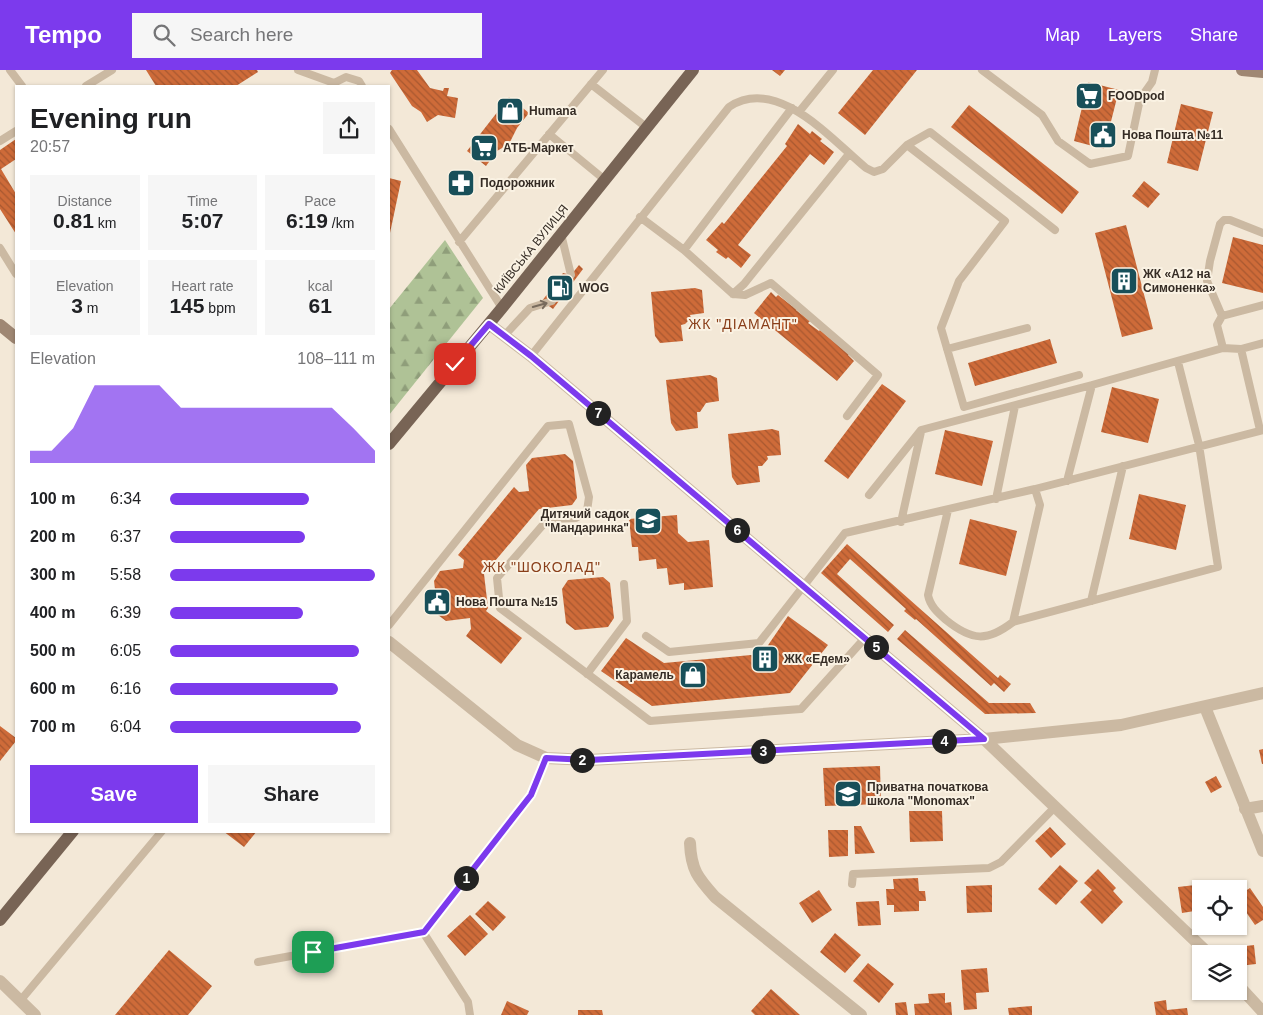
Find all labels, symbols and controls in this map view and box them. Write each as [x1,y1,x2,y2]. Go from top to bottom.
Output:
search box [132,13,482,58]
text: Tempo [25,21,102,48]
icon: search [150,21,178,49]
text: Search here [190,24,293,45]
text: Map [1045,25,1080,45]
text: Layers [1108,25,1162,45]
text: Share [1190,25,1238,45]
supermarket icon: FOODpod [1074,81,1104,111]
place label: FOODpod [1108,89,1165,103]
shop icon: Humana [495,96,525,126]
button: share [323,102,375,154]
text: Evening run [30,103,192,134]
place label: Humana [529,104,577,118]
public building icon: Нова Пошта №11 [1088,120,1118,150]
place label: Нова Пошта №11 [1122,128,1223,142]
supermarket icon: АТБ-Маркет [469,133,499,163]
text: 20:57 [30,138,70,155]
place label: АТБ-Маркет [503,141,574,155]
pharmacy icon: Подорожник [446,168,476,198]
place label: Подорожник [480,176,555,190]
text: Distance [58,193,112,209]
text: Time [187,193,218,209]
text: Pace [304,193,336,209]
street label: КИЇВСЬКА ВУЛИЦЯ [491,202,571,296]
text: 0.81 [53,209,94,232]
text: 5:07 [181,209,224,232]
text: 6:19 [286,209,328,232]
text: km [94,215,117,231]
text: /km [328,215,354,231]
building icon: ЖК «А12 на Симоненка» [1109,266,1139,296]
place label: ЖК «А12 на Симоненка» [1142,267,1216,295]
fuel station icon: WOG [545,273,575,303]
text: Elevation [56,278,114,294]
text: Heart rate [171,278,234,294]
text: kcal [308,278,333,294]
place label: WOG [579,281,609,295]
text: 3 [71,294,83,317]
text: 145 [169,294,204,317]
text: 61 [308,294,332,317]
one-way arrow [532,299,548,309]
text: m [83,300,98,316]
text: bpm [204,300,236,316]
district label: ЖК "ДІАМАНТ" [688,316,798,332]
pin [434,343,476,385]
text: Elevation [30,350,96,367]
text: 108–111 m [297,350,375,367]
icon: check [441,350,469,378]
pin: 7 [586,400,610,426]
text: 7 [595,405,602,421]
text: 100 m [30,490,75,507]
text: 6:34 [110,490,141,507]
school or university icon: Дитячий садок "Мандаринка" [633,506,663,536]
place label: Дитячий садок "Мандаринка" [541,507,630,535]
pin: 6 [724,518,750,542]
text: 6 [734,522,741,538]
text: 200 m [30,528,75,545]
text: 6:37 [110,528,141,545]
district label: ЖК "ШОКОЛАД" [483,559,601,575]
text: 300 m [30,566,75,583]
text: 5:58 [110,566,141,583]
public building icon: Нова Пошта №15 [422,587,452,617]
place label: Нова Пошта №15 [456,595,558,609]
text: 400 m [30,604,75,621]
text: 6:39 [110,604,141,621]
pin: 5 [864,634,888,660]
text: 5 [873,639,880,655]
text: 500 m [30,642,75,659]
text: 6:05 [110,642,141,659]
building icon: ЖК «Едем» [750,644,780,674]
place label: ЖК «Едем» [783,652,850,666]
shop icon: Карамель [678,660,708,690]
place label: Карамель [615,668,674,682]
text: 600 m [30,680,75,697]
text: 6:16 [110,680,141,697]
text: 700 m [30,718,75,735]
text: 6:04 [110,718,141,735]
pin: 4 [932,728,956,754]
text: 4 [941,733,948,749]
pin: 3 [750,738,776,764]
text: 3 [760,743,767,759]
pin: 2 [570,748,594,772]
text: 2 [579,752,586,768]
button: Save [30,765,198,823]
button: Share [208,765,375,823]
school or university icon: Приватна початкова школа "Monomax" [833,779,863,809]
place label: Приватна початкова школа "Monomax" [867,780,989,808]
pin: 1 [454,866,478,890]
text: 1 [463,870,470,886]
map controls [1192,880,1247,1000]
button: locate [1192,880,1247,935]
pin [292,931,334,973]
icon: arrive [299,938,327,966]
button: layers [1192,945,1247,1000]

